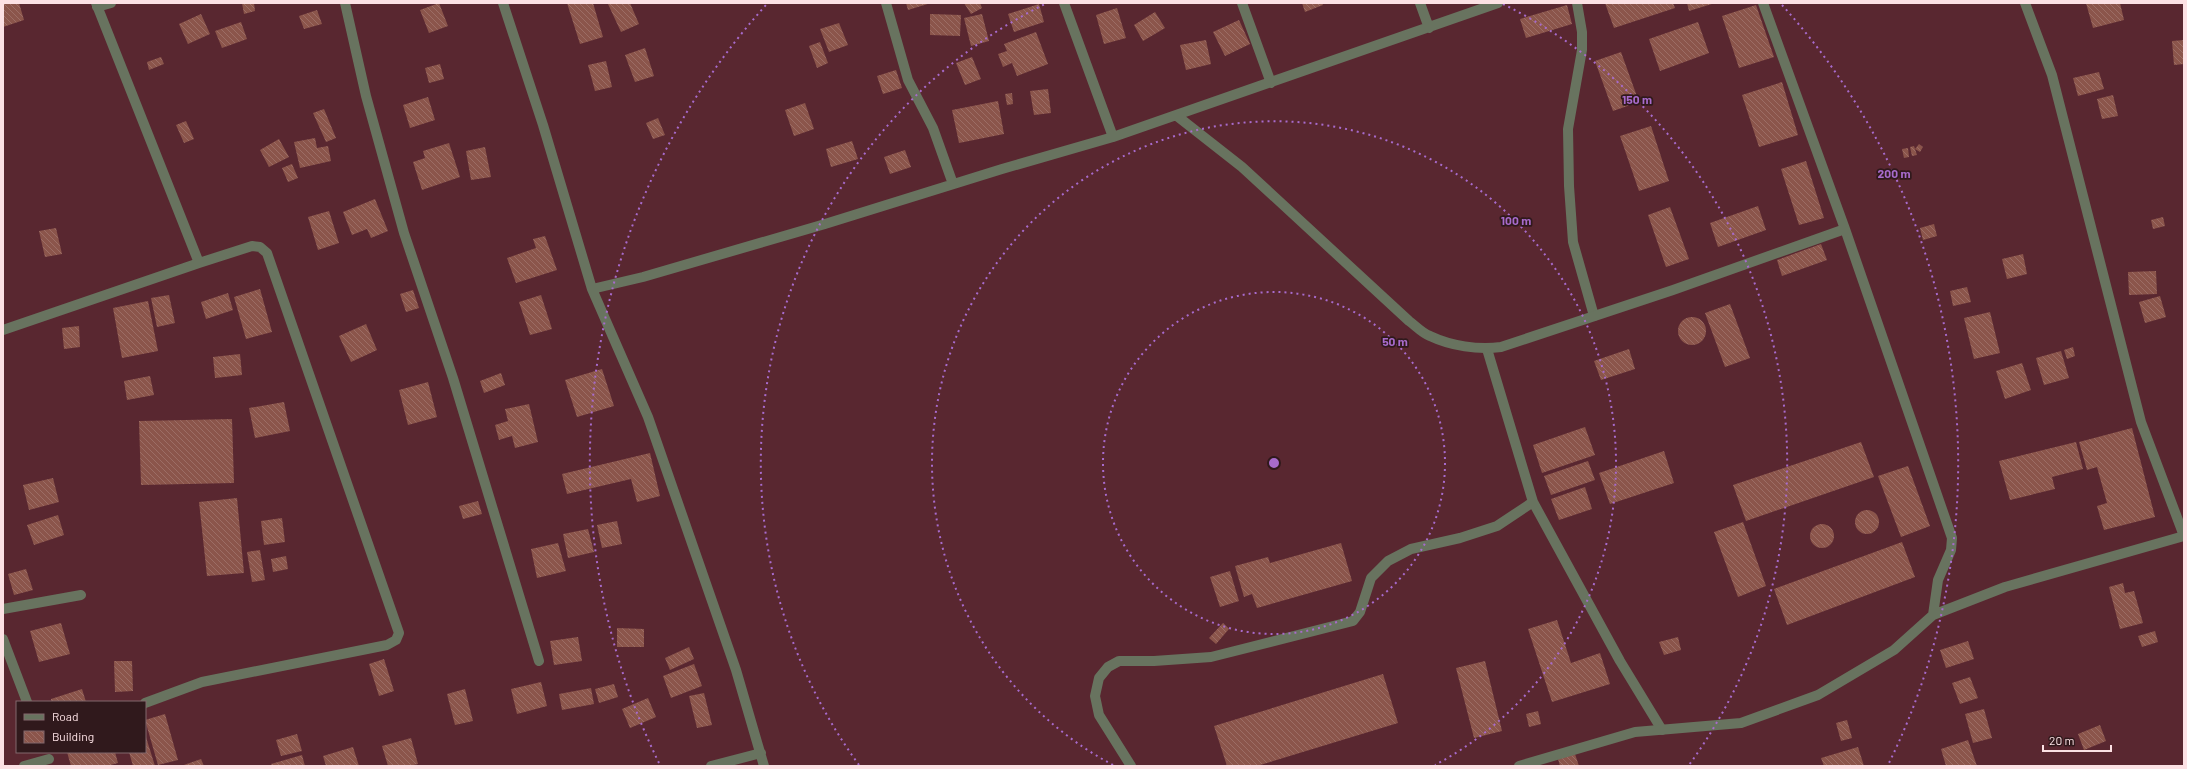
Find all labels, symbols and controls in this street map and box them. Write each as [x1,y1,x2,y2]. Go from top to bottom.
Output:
text: 150 m [1622,92,1652,106]
text: 200 m [1878,166,1910,180]
text: 100 m [1501,213,1531,227]
text: 50 m [1382,334,1408,348]
centre of rings [1267,456,1281,470]
legend [16,701,146,753]
text: Road [52,709,79,723]
scale bar [2043,727,2111,753]
text: Building [52,729,94,743]
text: 20 m [2049,733,2075,747]

